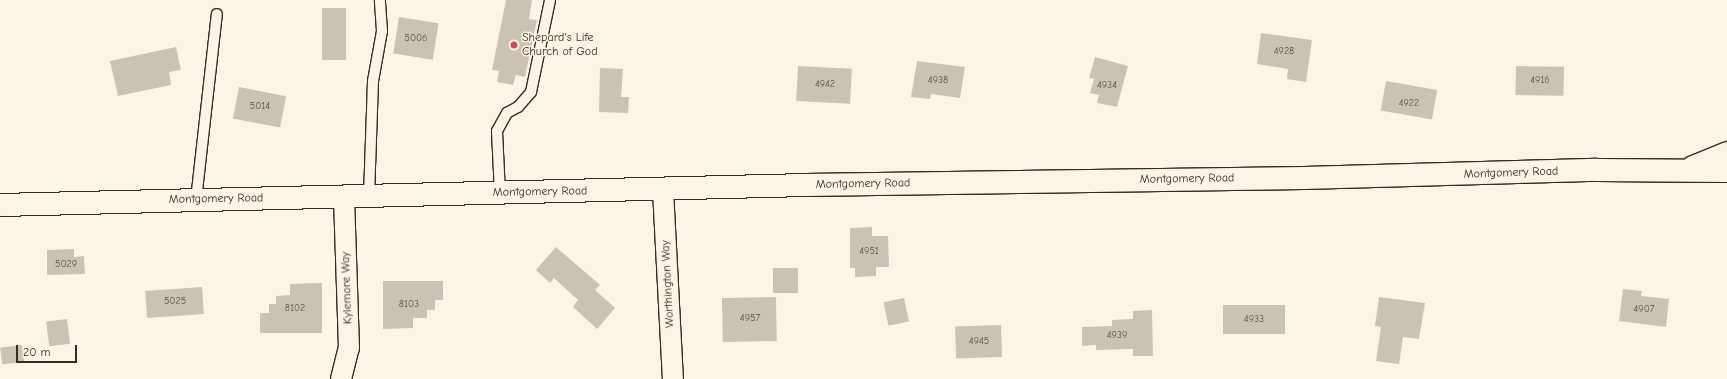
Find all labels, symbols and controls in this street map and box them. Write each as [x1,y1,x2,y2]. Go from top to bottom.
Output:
place label: Shepard's Life Church of God [522,31,598,59]
house number: 5006 [404,33,428,45]
marker: Shepard's Life Church of God [509,40,519,50]
house number: 4928 [1274,46,1294,58]
house number: 4938 [928,75,948,87]
house number: 4916 [1530,75,1550,87]
house number: 4942 [815,79,835,91]
house number: 4934 [1097,80,1117,92]
house number: 4922 [1399,98,1419,110]
house number: 5014 [250,101,270,113]
street label: Montgomery Road [1463,164,1559,182]
street label: Montgomery Road [1139,171,1235,187]
street label: Montgomery Road [815,176,911,192]
street label: Montgomery Road [492,184,588,200]
street label: Montgomery Road [168,191,264,207]
street label: Worthington Way [659,240,677,328]
house number: 4951 [859,246,879,258]
street label: Kylemore Way [339,251,355,325]
house number: 5029 [55,259,77,271]
house number: 5025 [164,296,186,308]
house number: 8103 [399,299,419,311]
house number: 8102 [285,303,305,315]
house number: 4907 [1634,304,1654,316]
house number: 4957 [740,313,760,325]
house number: 4933 [1244,314,1264,326]
house number: 4939 [1107,330,1127,342]
house number: 4945 [969,336,989,348]
scale bar [18,337,79,363]
text: 20 m [23,345,51,359]

